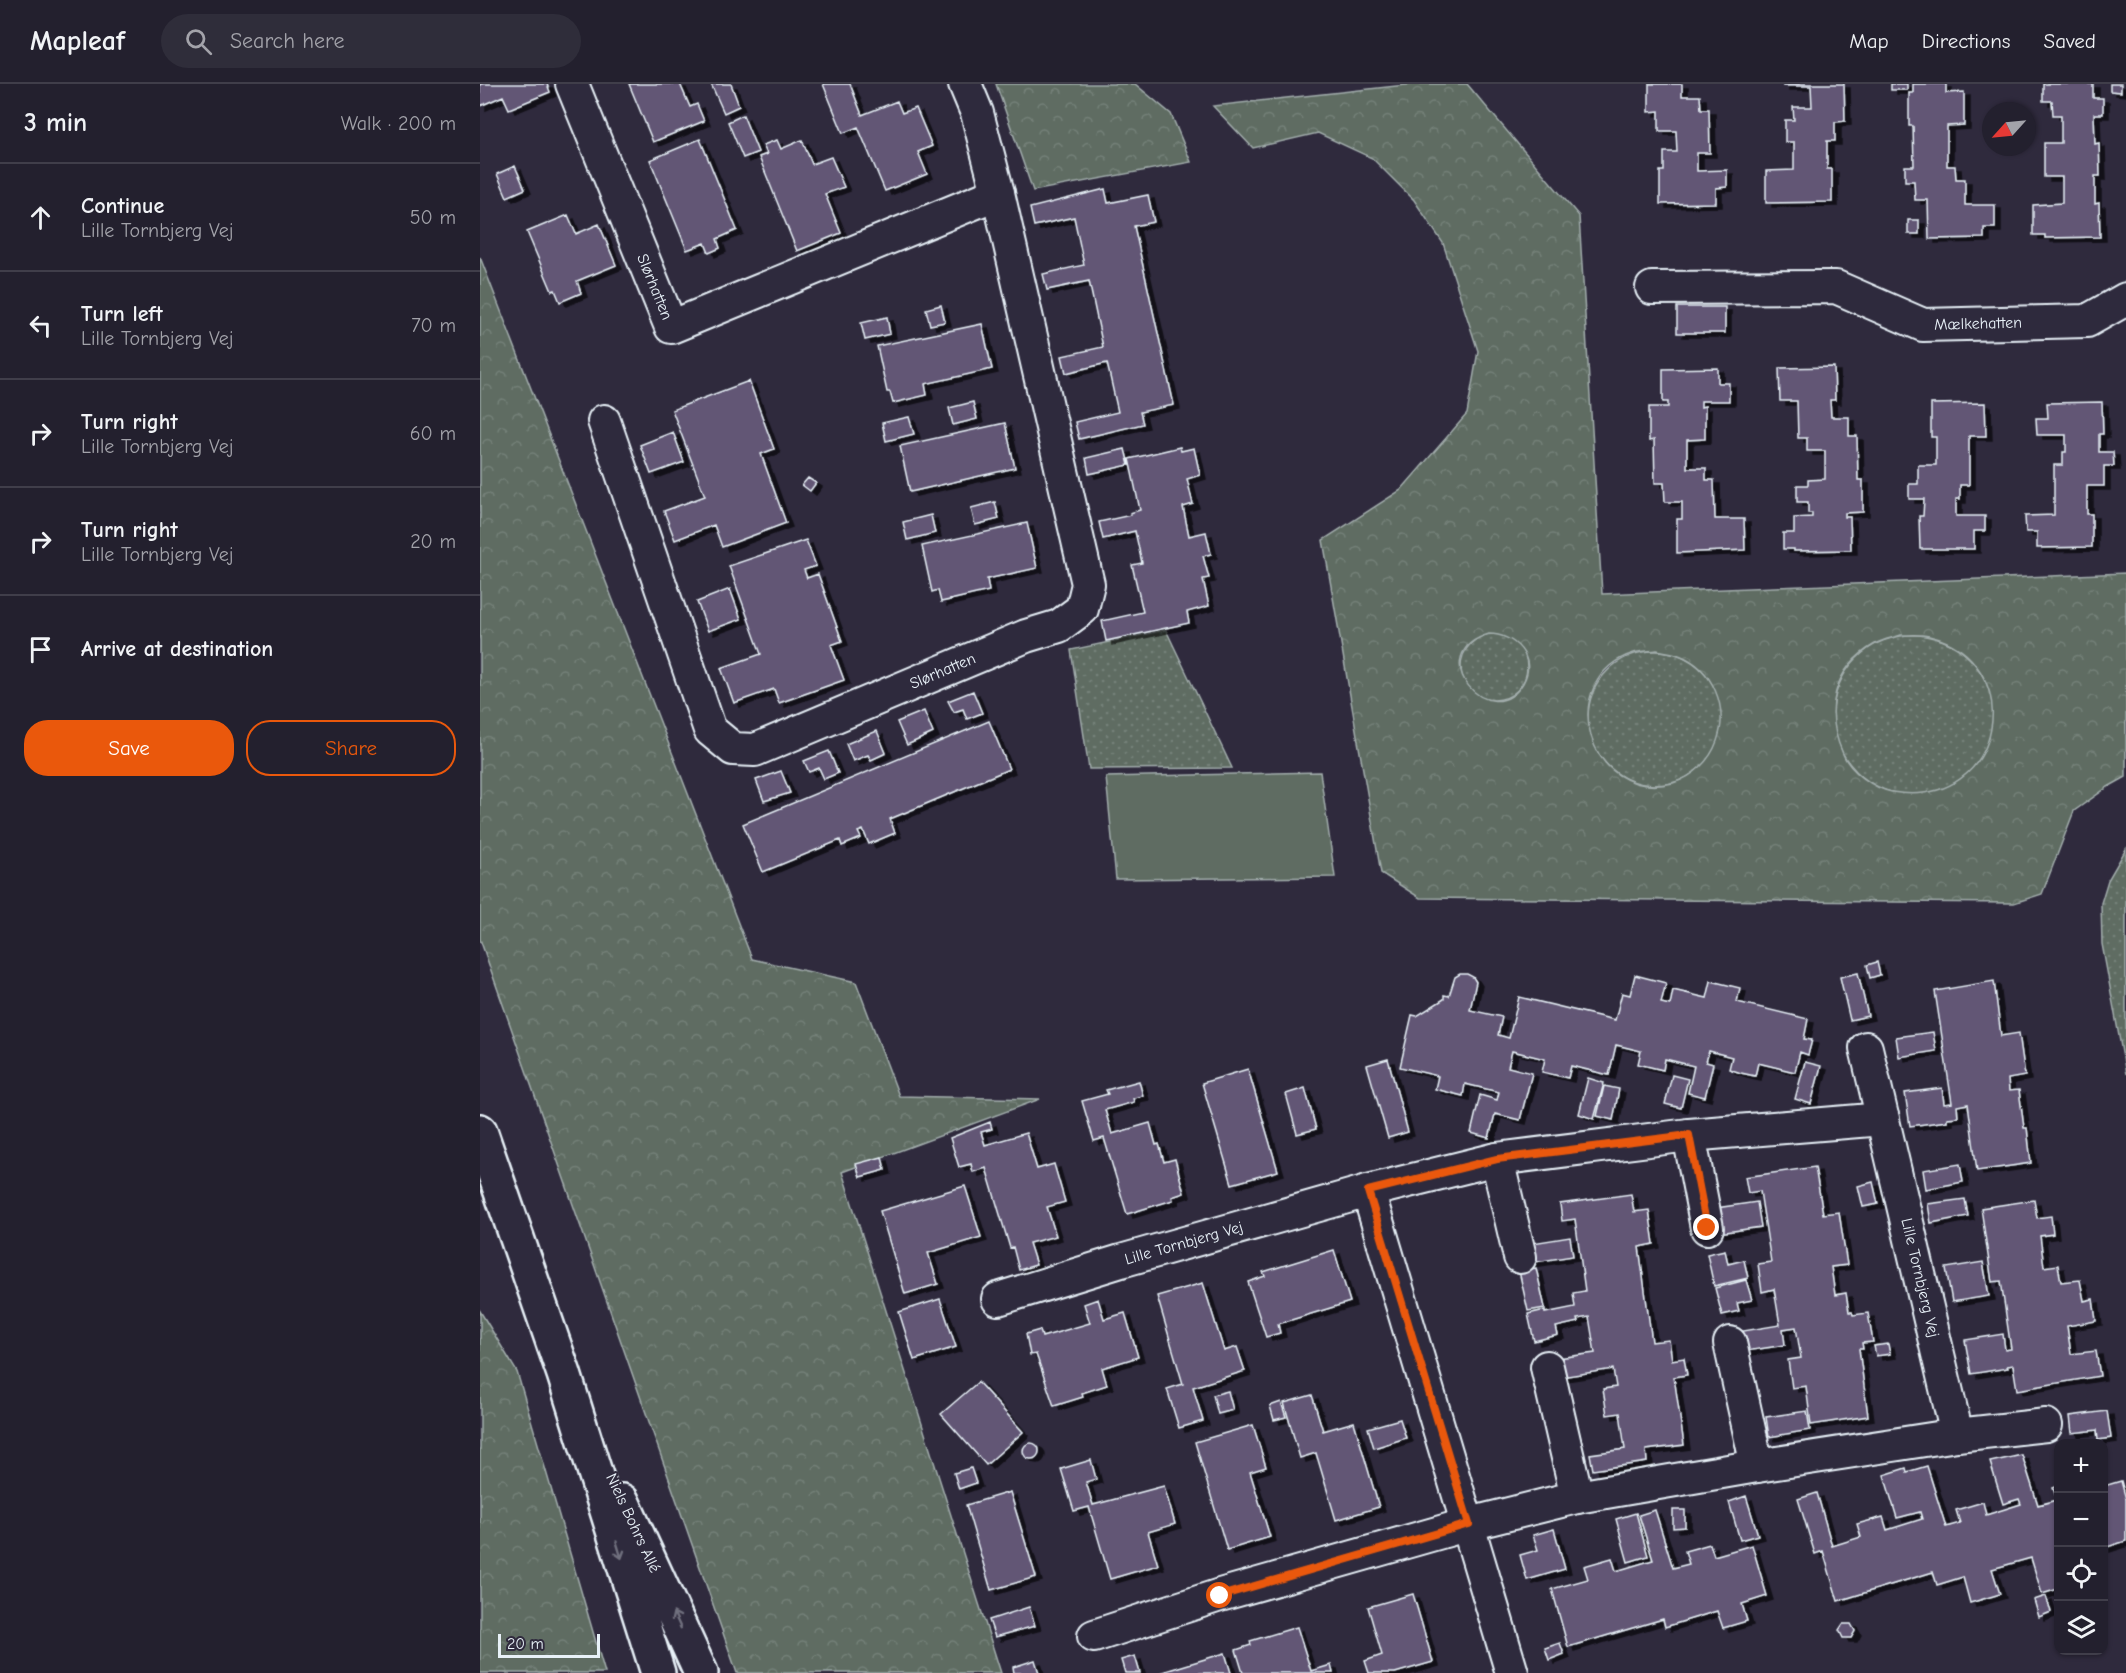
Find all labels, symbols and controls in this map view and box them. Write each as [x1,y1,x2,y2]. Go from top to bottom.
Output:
search box [161,14,581,68]
text: Mapleaf [30,25,125,57]
icon: search [182,25,215,58]
text: Search here [230,28,344,54]
text: Map [1849,29,1889,53]
text: Directions [1922,29,2011,53]
text: Saved [2044,29,2096,53]
north arrow [1982,102,2036,156]
text: 3 min [24,108,87,138]
text: Walk · 200 m [341,112,456,135]
text: Continue [81,193,164,219]
icon: ahead [24,201,57,234]
text: 50 m [410,206,456,229]
text: Lille Tornbjerg Vej [81,219,233,242]
street label: Slørhatten [633,251,676,322]
text: Turn left [81,301,163,327]
icon: left [24,309,57,342]
text: 70 m [411,314,456,337]
street label: Mælkehatten [1934,314,2022,334]
text: Lille Tornbjerg Vej [81,327,233,350]
text: Turn right [81,409,178,435]
icon: right [24,417,57,450]
text: 60 m [410,422,456,445]
text: Lille Tornbjerg Vej [81,435,233,458]
text: Turn right [81,517,178,543]
icon: right [24,525,57,558]
text: 20 m [410,530,456,553]
text: Lille Tornbjerg Vej [81,543,233,566]
icon: arrive [24,633,57,666]
text: Arrive at destination [81,636,273,662]
street label: Slørhatten [907,649,978,693]
button: Save [24,720,234,776]
button: Share [246,720,456,776]
route end [1693,1214,1719,1240]
street label: Lille Tornbjerg Vej [1897,1216,1943,1339]
street label: Lille Tornbjerg Vej [1123,1218,1245,1269]
map controls [2054,1439,2108,1655]
button: + [2054,1439,2108,1493]
street label: Niels Bohrs Allé [602,1471,664,1575]
button: − [2054,1493,2108,1547]
one-way arrow [614,1540,625,1559]
button: locate [2054,1547,2108,1601]
route start [1206,1582,1232,1608]
button: layers [2054,1601,2108,1655]
one-way arrow [671,1611,682,1629]
scale bar [498,1631,600,1658]
text: 20 m [507,1635,544,1653]

